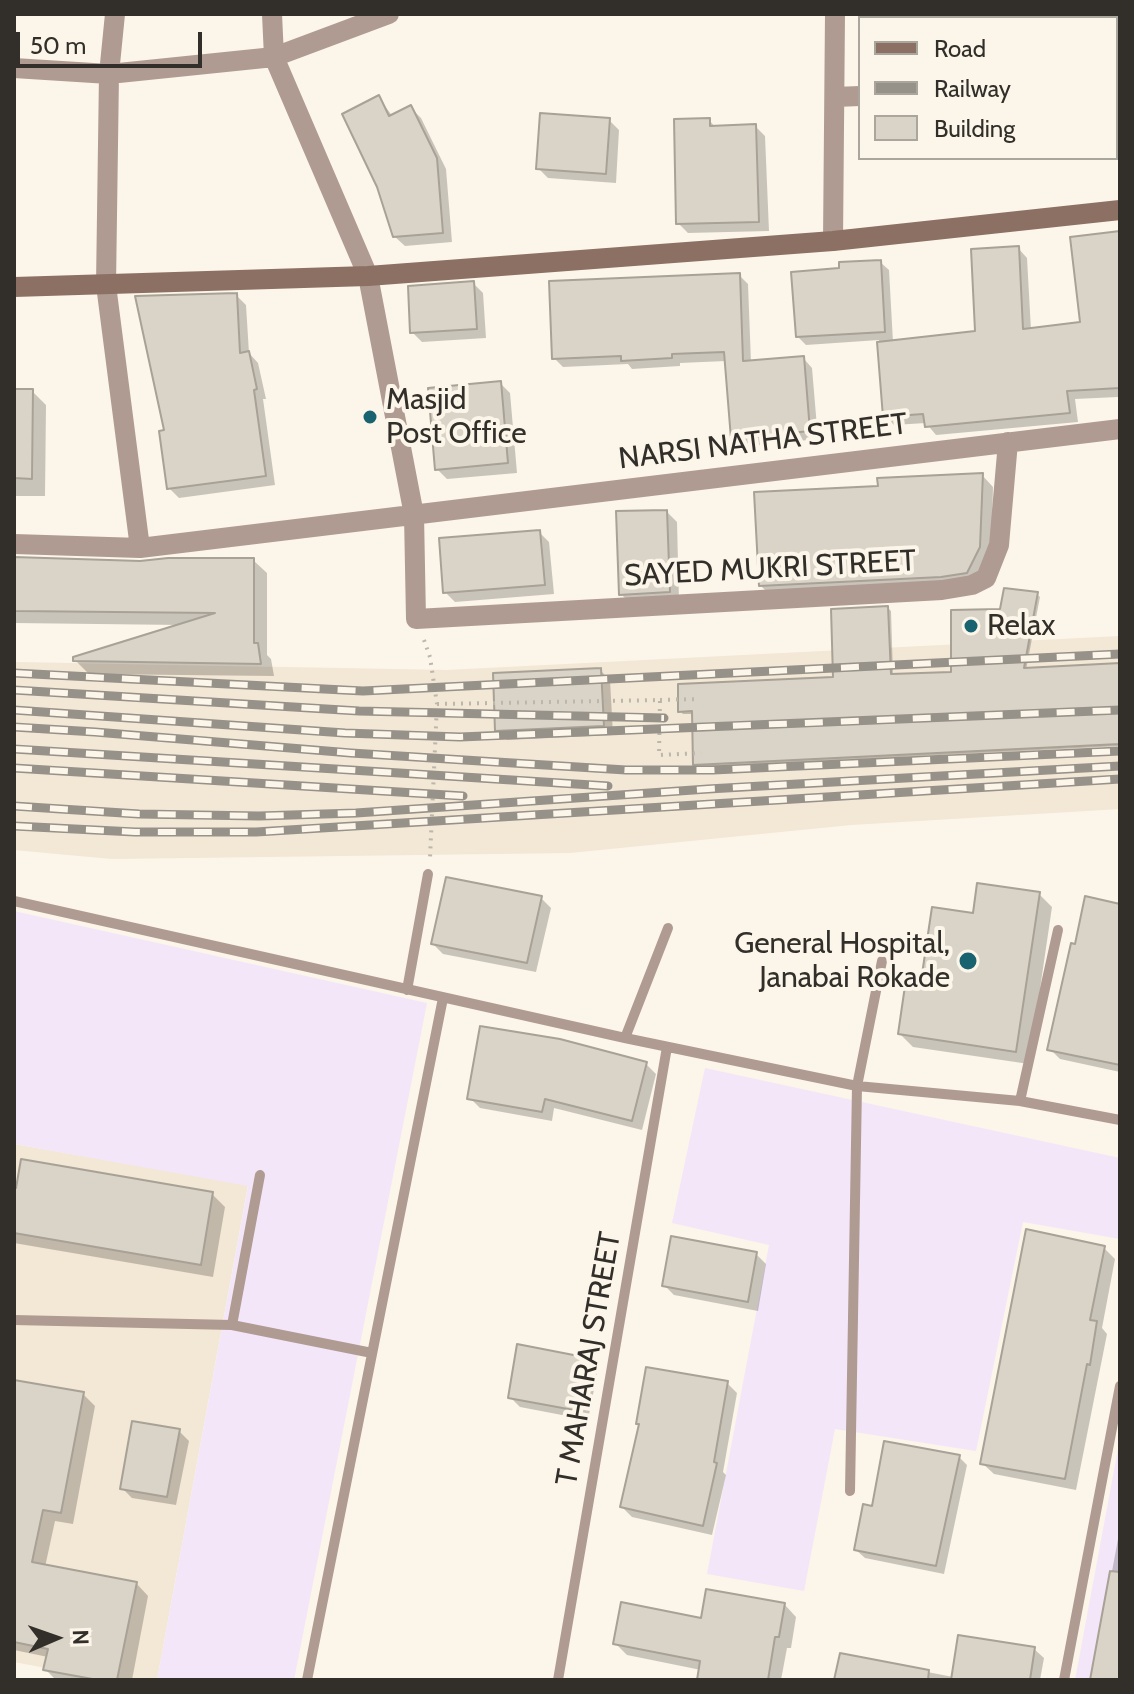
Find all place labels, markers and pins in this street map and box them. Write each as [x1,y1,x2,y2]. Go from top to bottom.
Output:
place label: Masjid Post Office [386,382,526,452]
marker: Masjid Post Office [361,408,379,426]
place label: Relax [987,608,1056,644]
marker: Relax [962,617,980,635]
place label: General Hospital, Janabai Rokade [734,926,950,996]
marker: General Hospital, Janabai Rokade [957,950,979,972]

